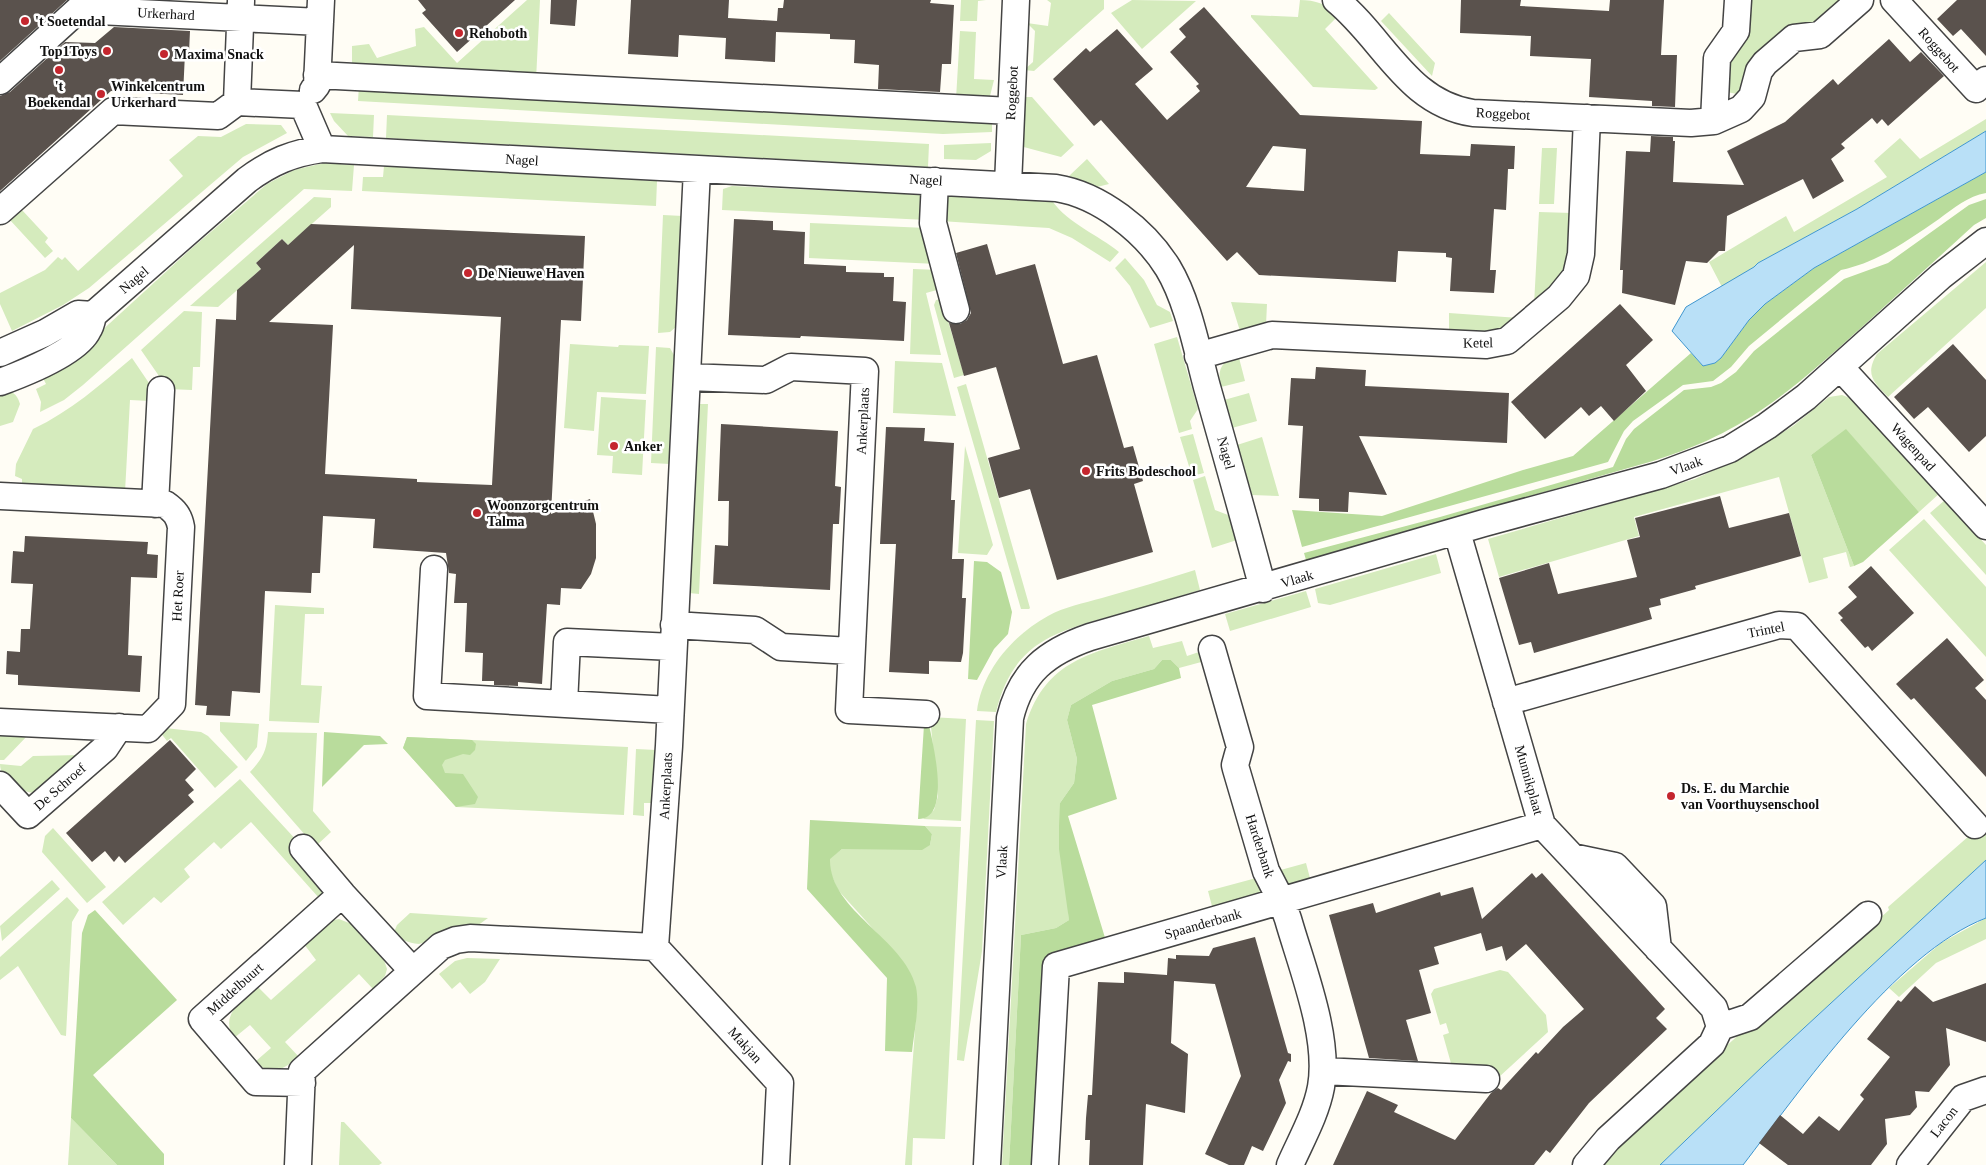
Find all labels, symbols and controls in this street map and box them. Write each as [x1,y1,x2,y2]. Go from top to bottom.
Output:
street label: Urkerhard [137,5,195,23]
place label: 't Soetendal [35,14,106,29]
marker: 't Soetendal [19,15,31,27]
street label: Roggebot [1915,25,1963,75]
place label: Rehoboth [469,26,528,41]
marker: Rehoboth [453,27,465,39]
place label: Top1Toys [40,44,98,59]
marker: Top1Toys [101,45,113,57]
place label: Maxima Snack [174,47,264,62]
marker: Maxima Snack [158,48,170,60]
marker: 't Boekendal [53,64,65,76]
street label: Roggebot [1003,65,1021,121]
place label: 't Boekendal [27,79,91,110]
place label: Winkelcentrum Urkerhard [111,79,205,110]
marker: Winkelcentrum Urkerhard [95,88,107,100]
street label: Roggebot [1475,105,1531,123]
street label: Nagel [505,152,539,168]
street label: Nagel [909,172,943,188]
street label: Nagel [116,263,152,297]
place label: De Nieuwe Haven [478,266,585,281]
marker: De Nieuwe Haven [462,267,474,279]
street label: Ketel [1463,335,1493,351]
street label: Ankerplaats [854,387,872,455]
street label: Wagenpad [1888,420,1938,474]
street label: Nagel [1214,435,1238,471]
place label: Anker [624,439,662,454]
marker: Anker [608,440,620,452]
street label: Vlaak [1668,453,1704,479]
place label: Frits Bodeschool [1096,464,1196,479]
marker: Frits Bodeschool [1080,465,1092,477]
place label: Woonzorgcentrum Talma [487,498,599,529]
marker: Woonzorgcentrum Talma [471,507,483,519]
street label: Vlaak [1279,567,1315,591]
street label: Het Roer [169,570,187,622]
street label: Trintel [1746,619,1786,641]
street label: Munnikplaat [1512,744,1546,817]
street label: Ankerplaats [657,752,675,820]
street label: De Schroef [31,760,89,813]
place label: Ds. E. du Marchie van Voorthuysenschool [1681,781,1819,812]
marker: Ds. E. du Marchie van Voorthuysenschool [1665,790,1677,802]
street label: Harderbank [1243,812,1277,880]
street label: Vlaak [994,845,1010,879]
street label: Spaanderbank [1163,906,1243,942]
street label: Middelbuurt [204,960,266,1018]
street label: Makjan [725,1024,765,1066]
street label: Lacon [1927,1104,1961,1140]

